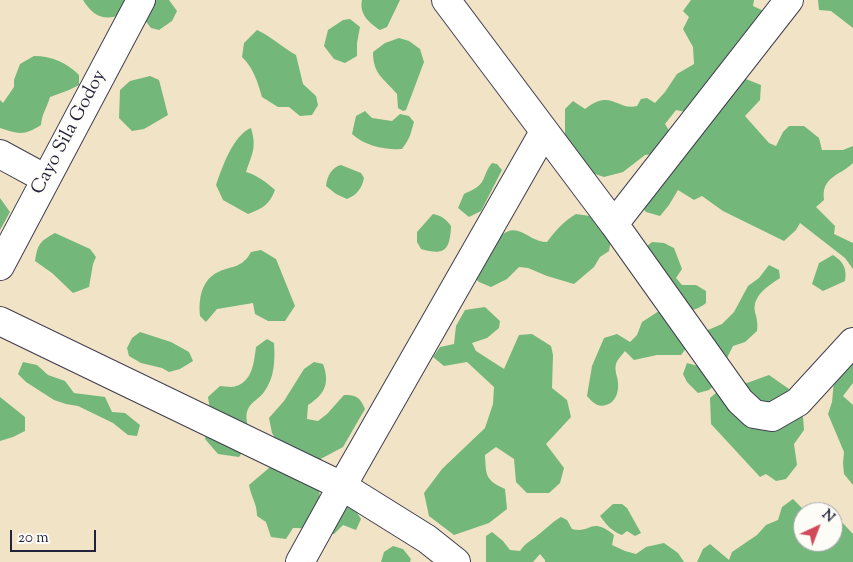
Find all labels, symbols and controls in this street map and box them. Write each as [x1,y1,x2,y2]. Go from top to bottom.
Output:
street label: Cayo Sila Godoy [28,67,112,199]
north arrow [793,502,843,552]
text: N [817,506,838,528]
scale bar [12,520,99,552]
text: 20 m [18,528,49,549]

